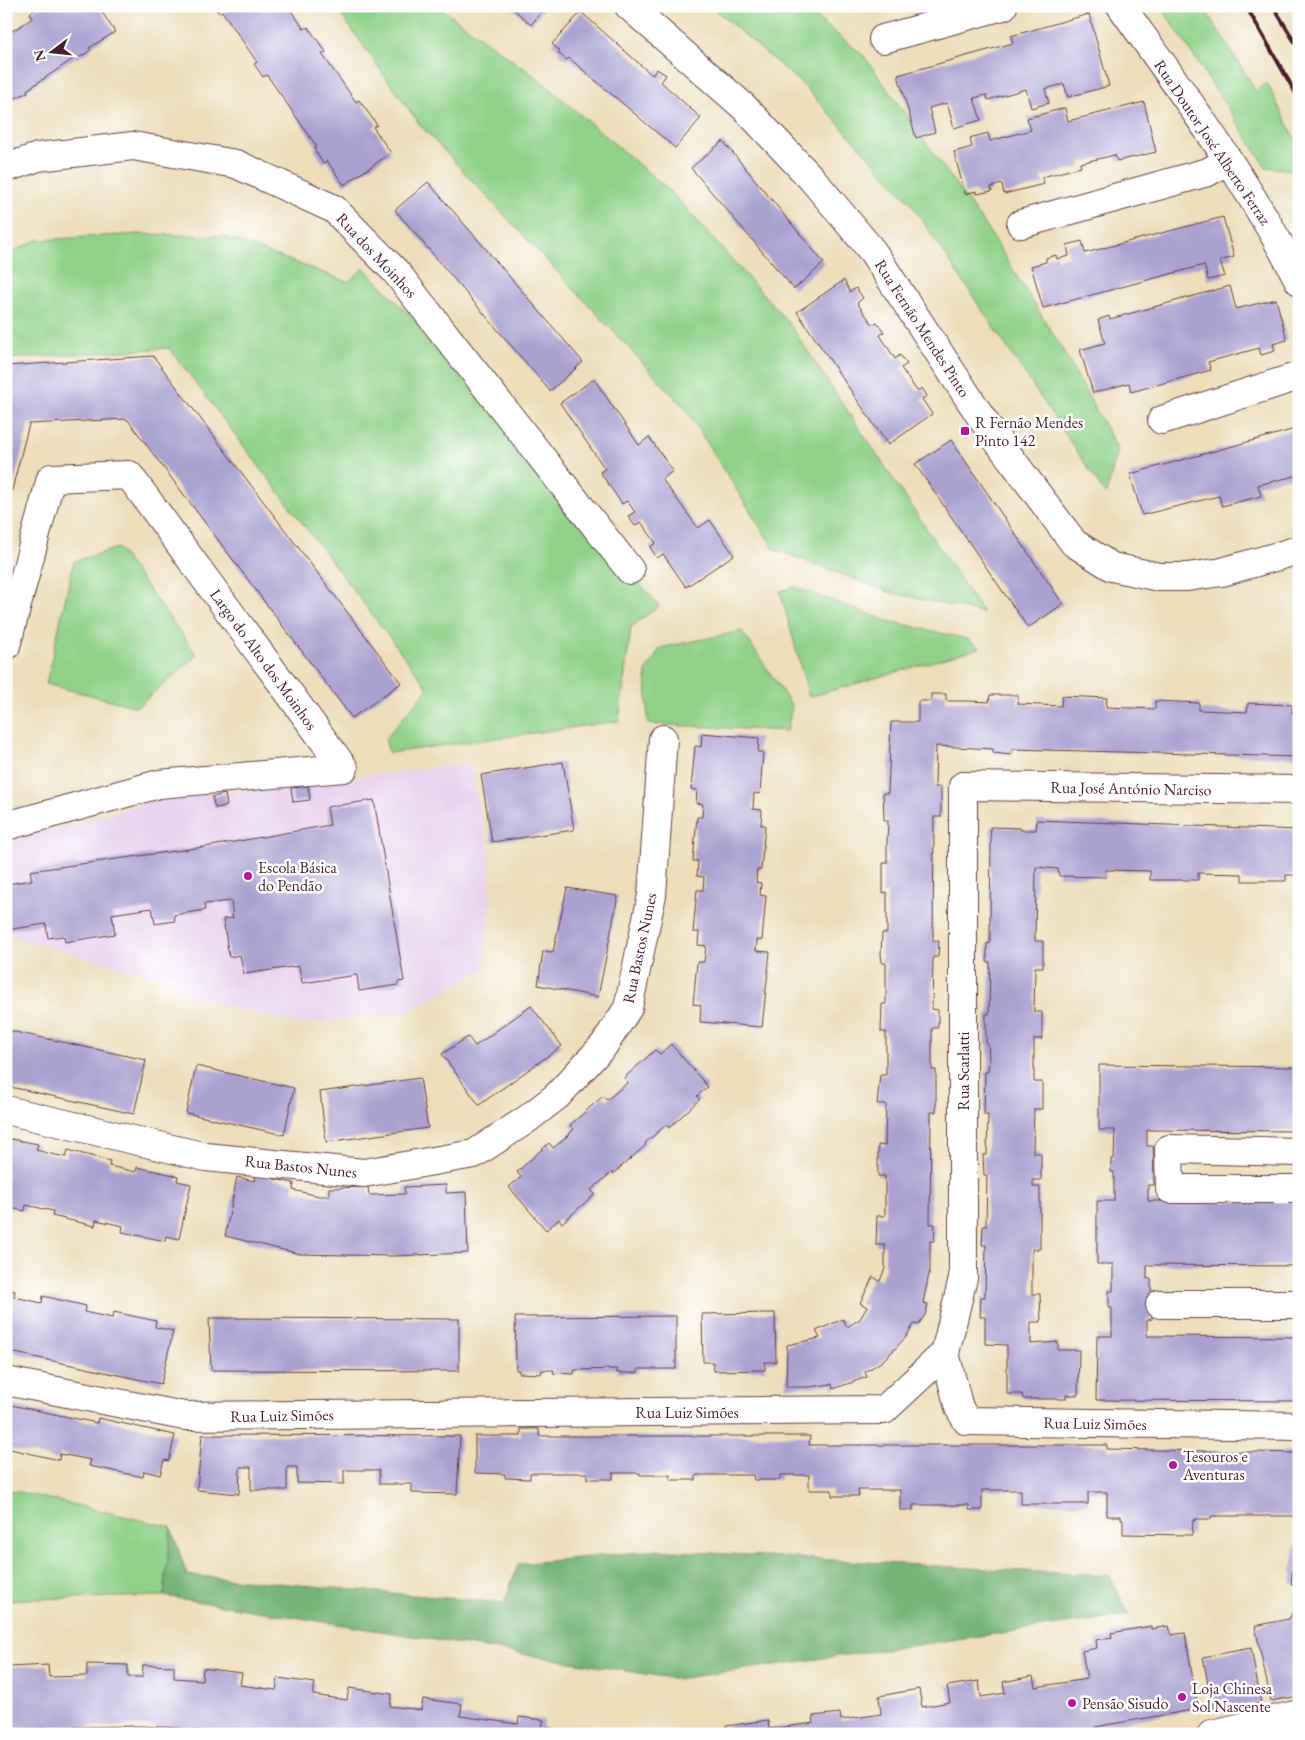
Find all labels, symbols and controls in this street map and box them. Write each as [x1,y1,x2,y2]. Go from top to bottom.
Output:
north arrow [28,28,78,78]
text: N [29,47,50,64]
street label: Rua Doutor José Alberto Ferraz [1149,56,1276,229]
street label: Rua dos Moinhos [332,208,422,303]
street label: Rua Fernão Mendes Pinto [870,255,975,401]
place label: R Fernão Mendes Pinto 142 [975,412,1083,451]
marker: R Fernão Mendes Pinto 142 [959,425,971,437]
street label: Largo do Alto dos Moinhos [205,585,322,734]
street label: Rua José António Narciso [1050,777,1212,800]
place label: Escola Básica do Pendão [258,857,338,896]
marker: Escola Básica do Pendão [242,870,254,882]
street label: Rua Bastos Nunes [618,891,661,1005]
street label: Rua Scarlatti [953,1031,974,1111]
street label: Rua Bastos Nunes [244,1150,358,1183]
street label: Rua Luiz Simões [635,1402,739,1423]
street label: Rua Luiz Simões [230,1404,334,1427]
street label: Rua Luiz Simões [1043,1412,1147,1435]
place label: Tesouros e Aventuras [1182,1446,1248,1485]
marker: Tesouros e Aventuras [1167,1459,1179,1471]
place label: Loja Chinesa Sol Nascente [1192,1678,1273,1717]
marker: Loja Chinesa Sol Nascente [1176,1691,1188,1703]
place label: Pensão Sisudo [1082,1693,1168,1714]
marker: Pensão Sisudo [1066,1697,1078,1709]

